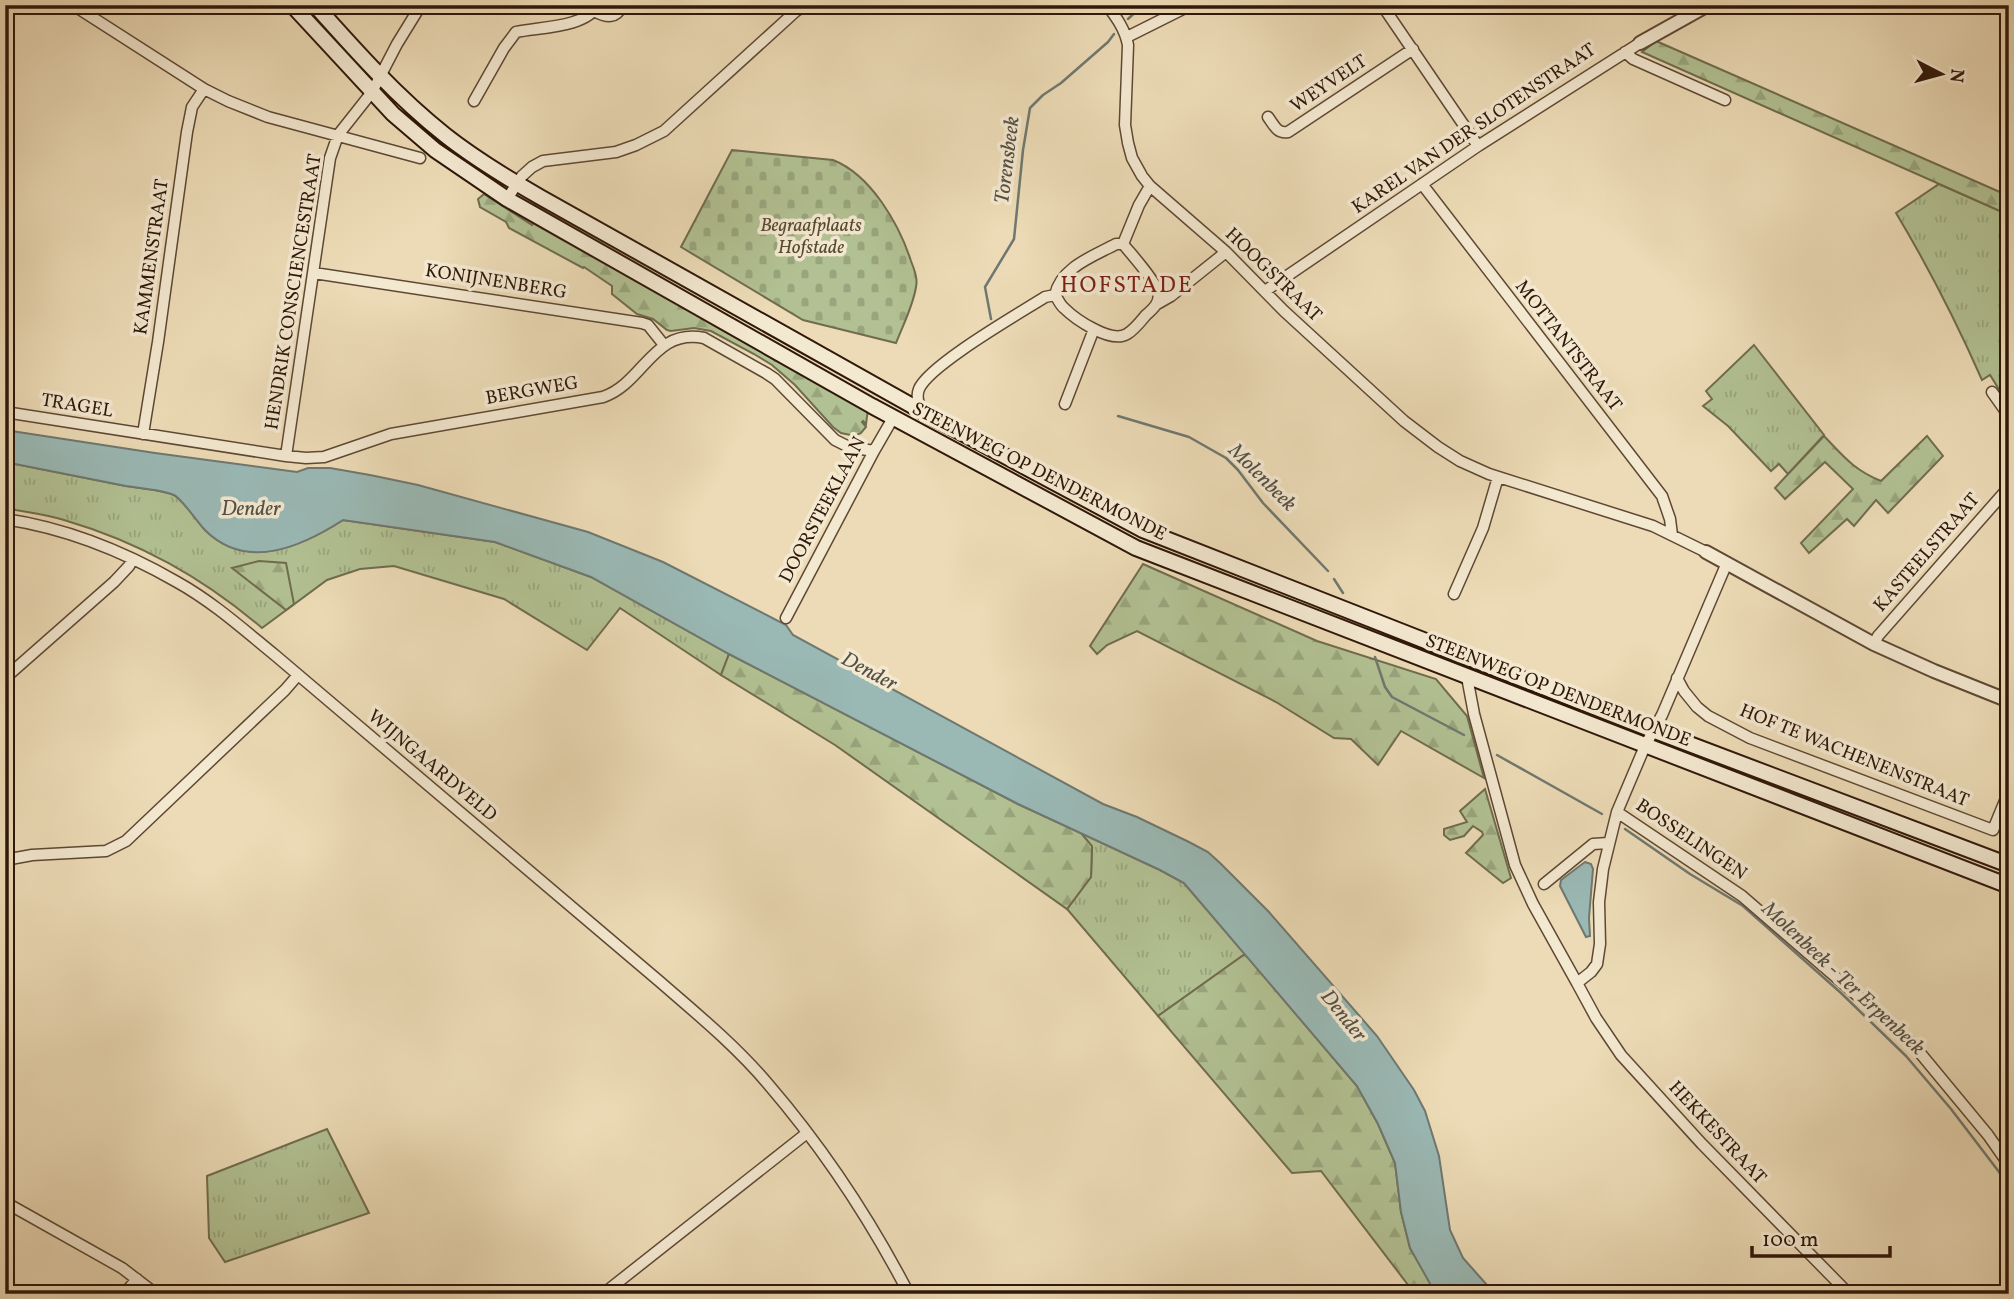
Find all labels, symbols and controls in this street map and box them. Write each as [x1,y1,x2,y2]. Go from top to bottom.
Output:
street label: KAREL VAN DER SLOTENSTRAAT [1347,37,1601,221]
north arrow [1906,38,1976,108]
street label: WEYVELT [1285,49,1373,119]
text: N [1942,67,1970,84]
water label: Torensbeek [988,114,1028,205]
street label: HENDRIK CONSCIENCESTRAAT [259,152,329,432]
street label: KAMMENSTRAAT [128,177,176,337]
park label: Begraafplaats Hofstade [760,213,862,261]
street label: HOOGSTRAAT [1219,222,1327,328]
street label: KONIJNENBERG [423,258,569,306]
district label: HOFSTADE [1060,270,1194,302]
street label: MOTTANTSTRAAT [1508,275,1628,417]
street label: BERGWEG [484,370,580,412]
street label: TRAGEL [39,387,115,425]
street label: STEENWEG OP DENDERMONDE [907,396,1171,548]
street label: DOORSTEEKLAAN [773,432,873,588]
water label: Molenbeek [1221,437,1303,519]
street label: KASTEELSTRAAT [1868,488,1986,618]
water label: Dender [221,495,281,524]
street label: STEENWEG OP DENDERMONDE [1421,628,1695,754]
water label: Dender [836,645,902,699]
street label: HOF TE WACHENENSTRAAT [1735,698,1973,814]
street label: WIJNGAARDVELD [362,704,502,828]
street label: BOSSELINGEN [1630,793,1752,887]
water label: Molenbeek - Ter Erpenbeek [1754,895,1931,1063]
water label: Dender [1313,984,1373,1048]
street label: HEKKESTRAAT [1662,1076,1772,1190]
scale bar [1752,1215,1890,1259]
text: 100 m [1762,1226,1819,1255]

